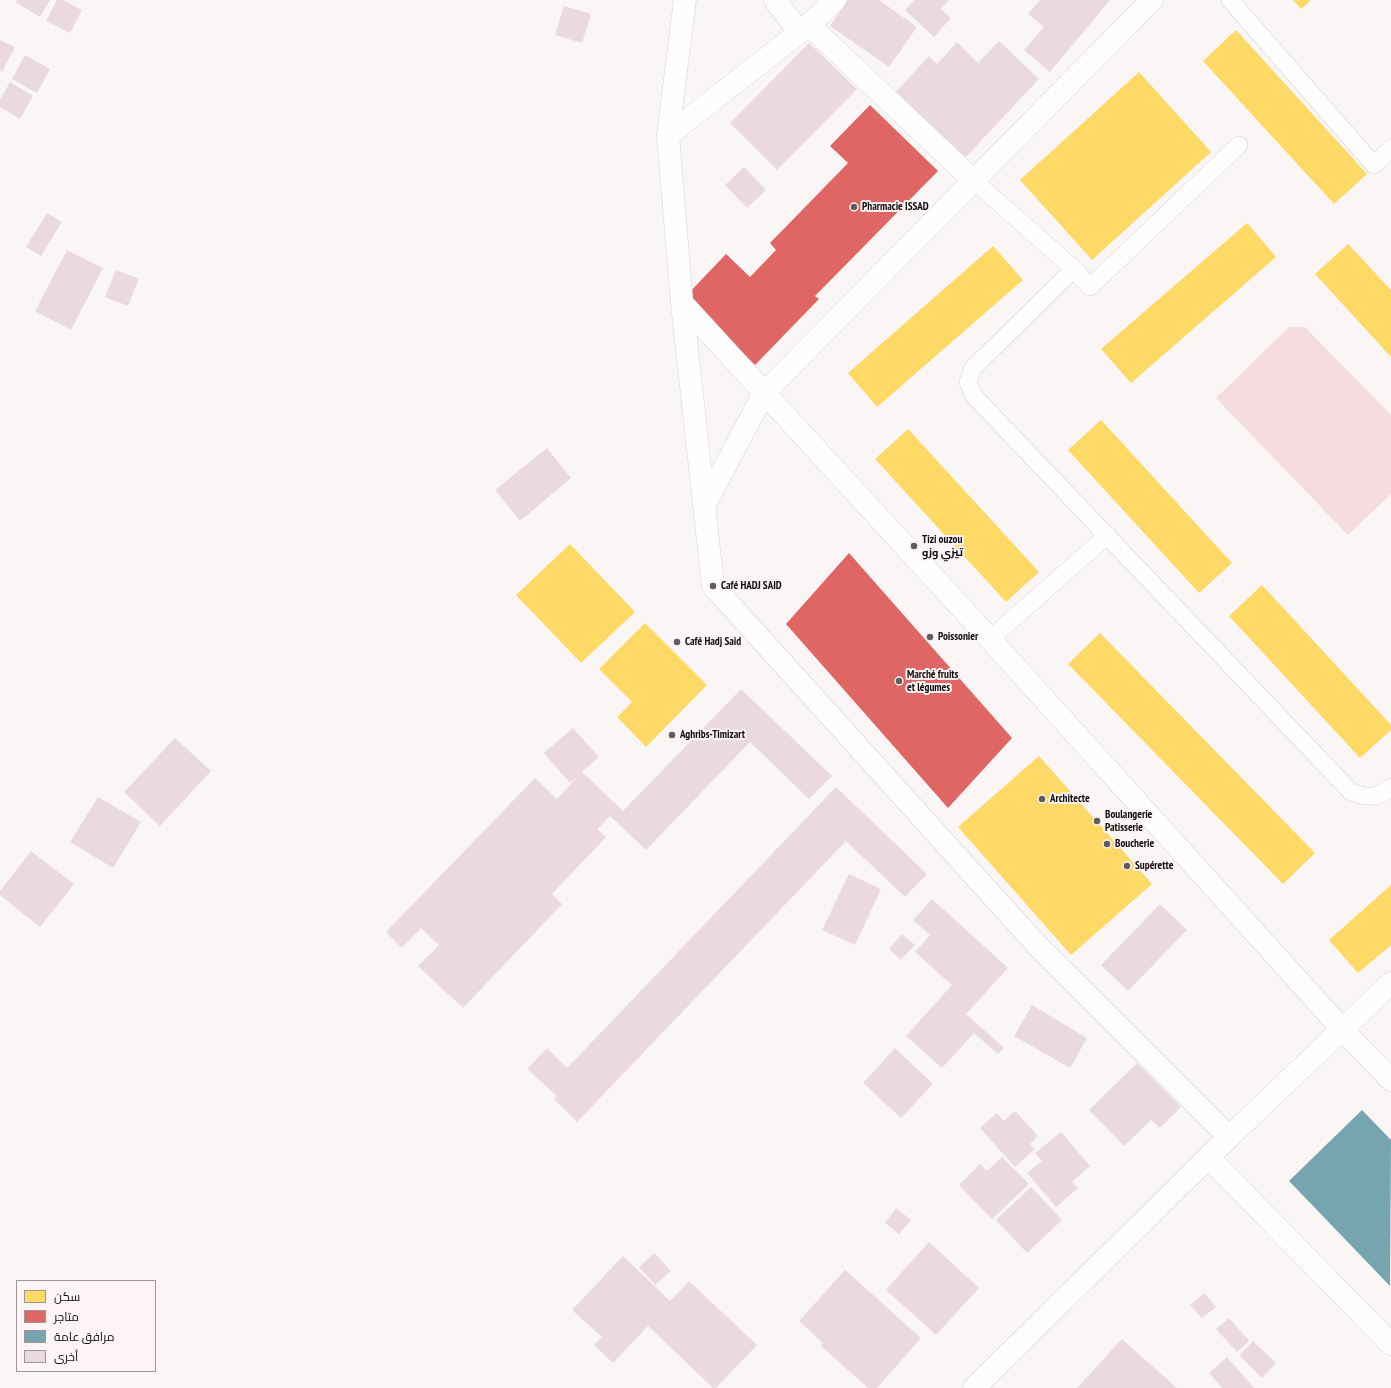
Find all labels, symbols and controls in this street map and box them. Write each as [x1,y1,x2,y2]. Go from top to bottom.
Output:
place label: Pharmacie ISSAD [862,200,929,214]
marker: Pharmacie ISSAD [849,202,859,212]
place label: Tizi ouzou تيزي وزو [922,533,963,559]
marker: Tizi ouzou تيزي وزو [909,541,919,551]
place label: Café HADJ SAID [721,579,782,593]
marker: Café HADJ SAID [708,581,718,591]
place label: Poissonier [938,630,978,644]
marker: Poissonier [925,632,935,642]
place label: Café Hadj Said [685,635,741,649]
marker: Café Hadj Said [672,637,682,647]
place label: Marché fruits et légumes [907,668,958,694]
marker: Marché fruits et légumes [894,676,904,686]
place label: Aghribs-Timizart [680,728,745,742]
marker: Aghribs-Timizart [667,730,677,740]
place label: Architecte [1050,792,1090,806]
marker: Architecte [1037,794,1047,804]
place label: Boulangerie Patisserie [1105,808,1152,834]
marker: Boulangerie Patisserie [1092,816,1102,826]
place label: Boucherie [1115,837,1154,851]
marker: Boucherie [1102,839,1112,849]
place label: Supérette [1135,859,1173,873]
marker: Supérette [1122,861,1132,871]
legend [16,1280,156,1372]
text: سكن [54,1289,80,1304]
text: متاجر [54,1309,79,1324]
text: مرافق عامة [54,1329,114,1344]
text: أخرى [54,1349,78,1364]

